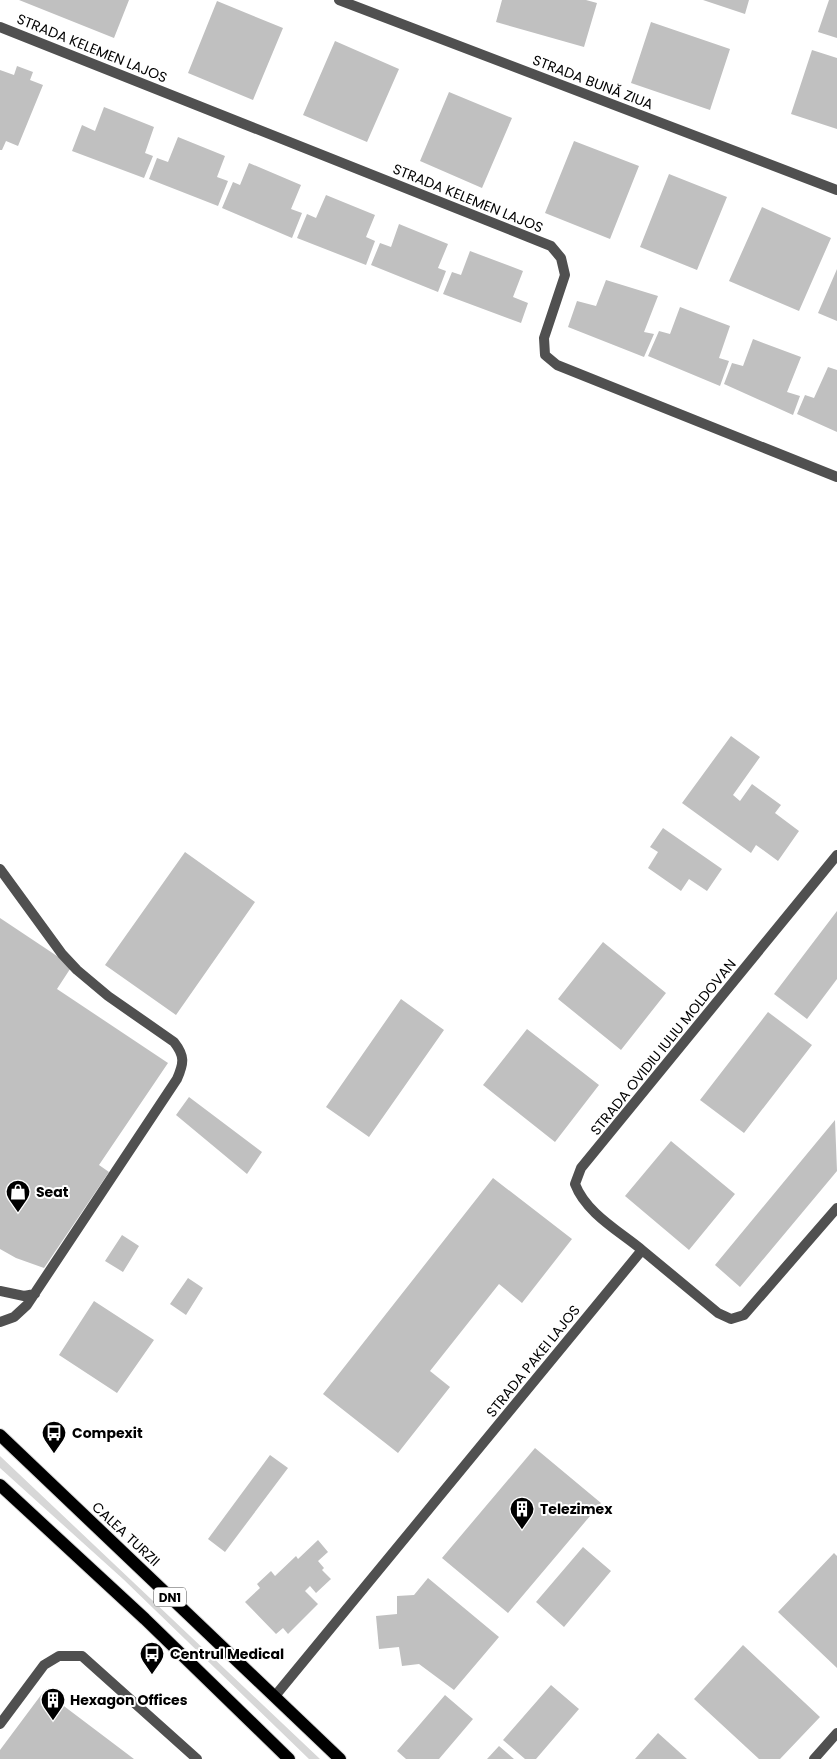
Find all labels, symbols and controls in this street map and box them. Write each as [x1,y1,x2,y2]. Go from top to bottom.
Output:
street label: STRADA KELEMEN LAJOS [14,9,170,87]
street label: STRADA BUNĂ ZIUA [530,50,656,114]
street label: STRADA KELEMEN LAJOS [390,159,546,237]
street label: STRADA OVIDIU IULIU MOLDOVAN [586,955,740,1139]
shop icon: Seat [5,1179,31,1213]
place label: Seat [36,1182,69,1202]
street label: STRADA PAKEI LAJOS [481,1301,585,1421]
bus stop icon: Compexit [41,1420,67,1454]
place label: Compexit [72,1423,143,1443]
building icon: Telezimex [509,1496,535,1530]
street label: CALEA TURZII [87,1497,165,1571]
place label: Telezimex [540,1499,613,1519]
road number: DN1 [154,1588,186,1606]
bus stop icon: Centrul Medical [139,1641,165,1675]
place label: Centrul Medical [170,1644,284,1664]
building icon: Hexagon Offices [40,1687,66,1721]
place label: Hexagon Offices [70,1690,188,1710]

